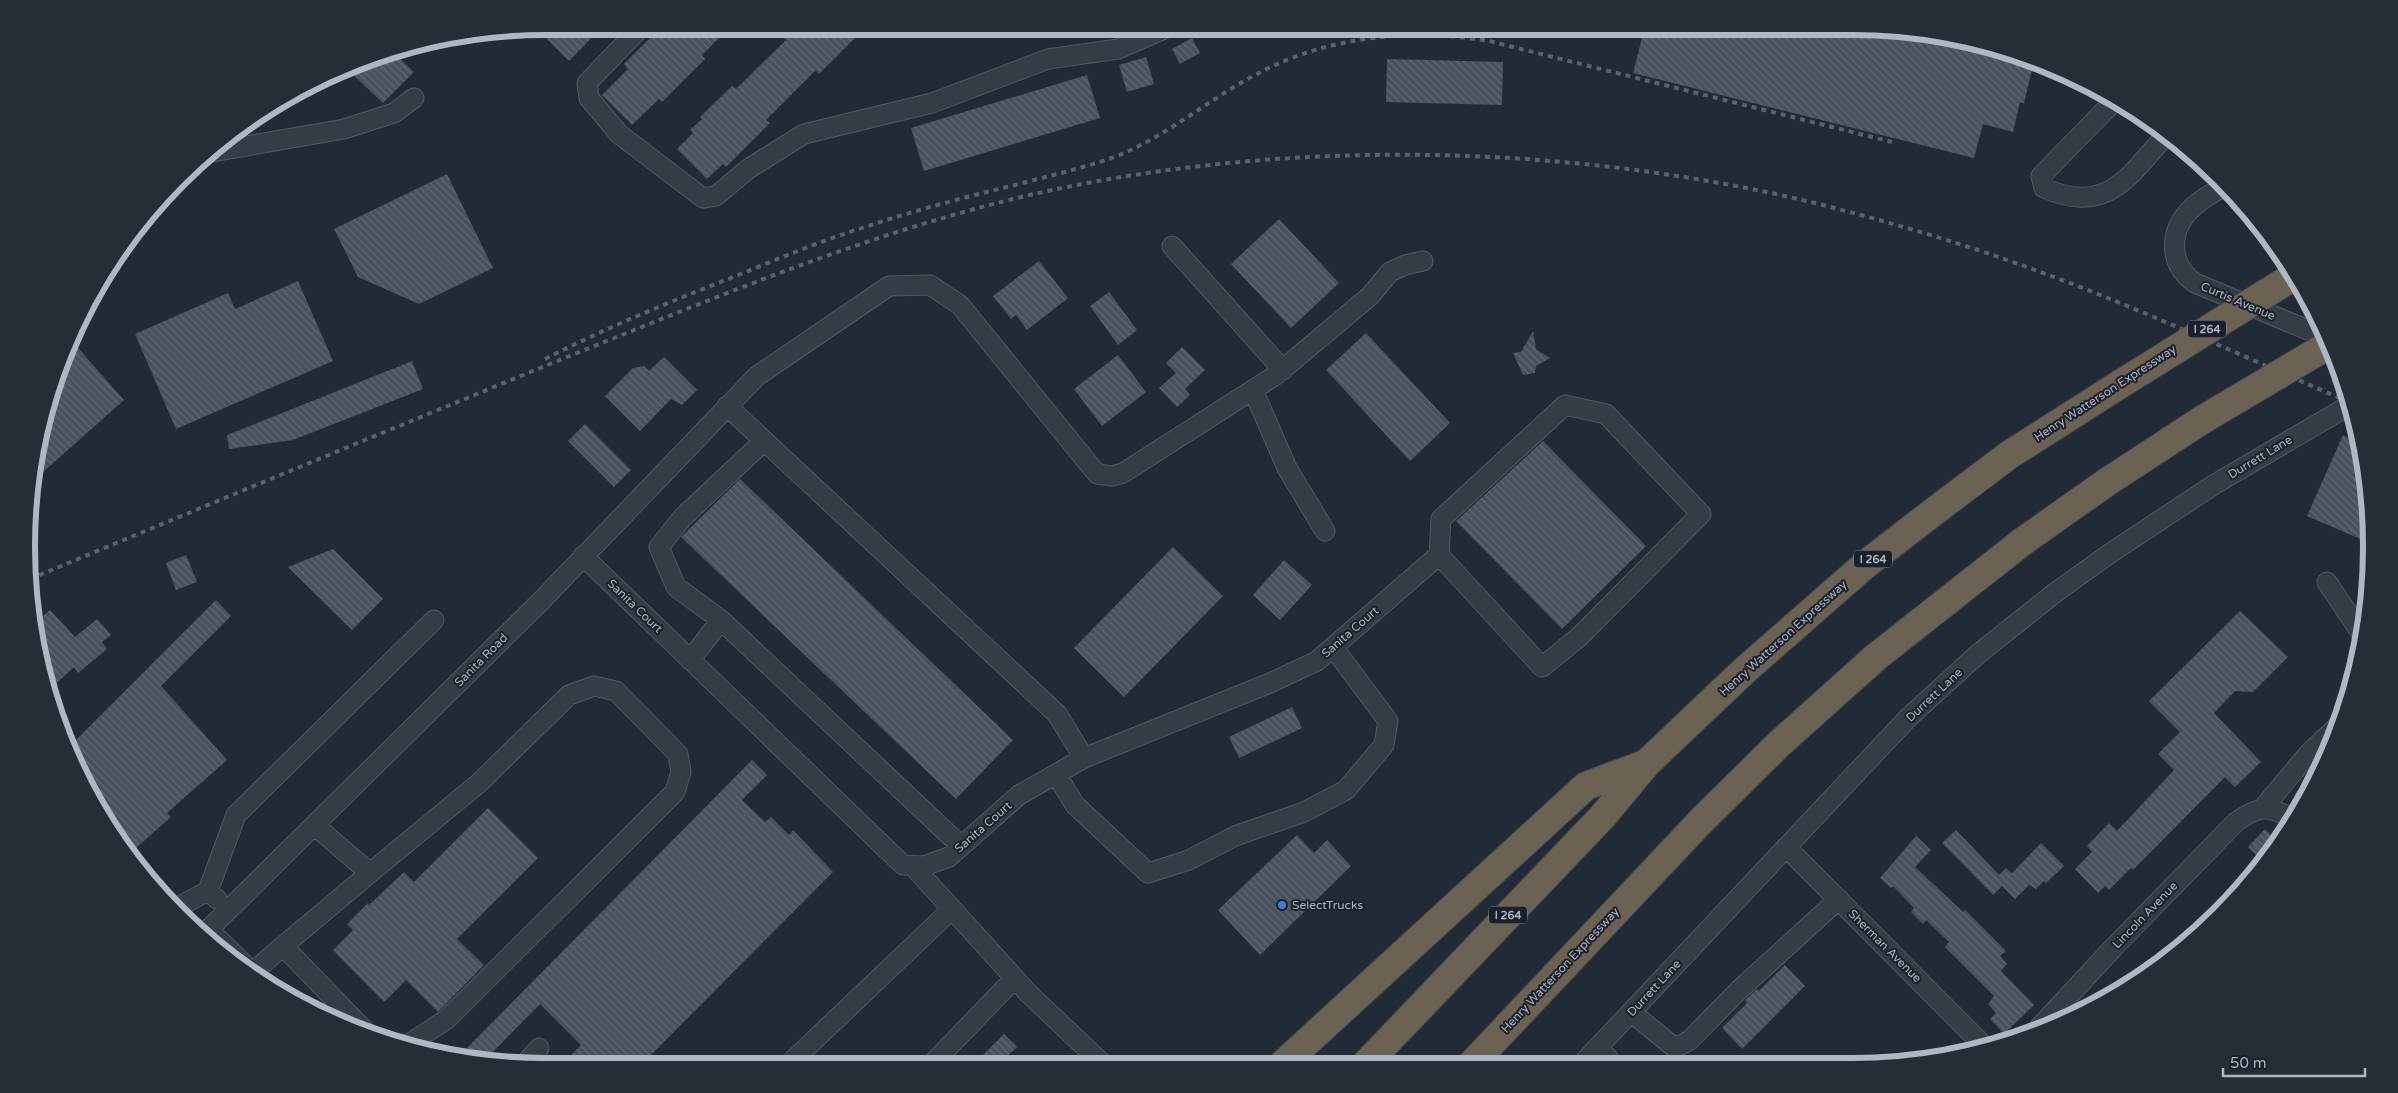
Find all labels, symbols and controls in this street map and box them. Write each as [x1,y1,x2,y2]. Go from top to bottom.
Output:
street label: Curtis Avenue [2199,279,2278,323]
road number: I 264 [2188,320,2226,338]
street label: Henry Watterson Expressway [2031,342,2179,444]
street label: Durrett Lane [2226,432,2295,482]
road number: I 264 [1854,550,1892,568]
street label: Sanita Court [605,576,666,636]
street label: Henry Watterson Expressway [1717,577,1850,699]
street label: Sanita Court [1319,603,1382,661]
street label: Sanita Road [452,631,510,689]
street label: Durrett Lane [1903,665,1965,725]
street label: Sanita Court [952,798,1015,856]
street label: Lincoln Avenue [2110,879,2180,951]
place label: SelectTrucks [1292,898,1363,912]
marker: SelectTrucks [1276,899,1288,911]
street label: Henry Watterson Expressway [1498,904,1622,1036]
road number: I 264 [1489,906,1527,924]
street label: Sherman Avenue [1846,907,1924,985]
street label: Durrett Lane [1624,957,1684,1019]
scale bar [2223,1046,2366,1078]
text: 50 m [2230,1054,2267,1072]

